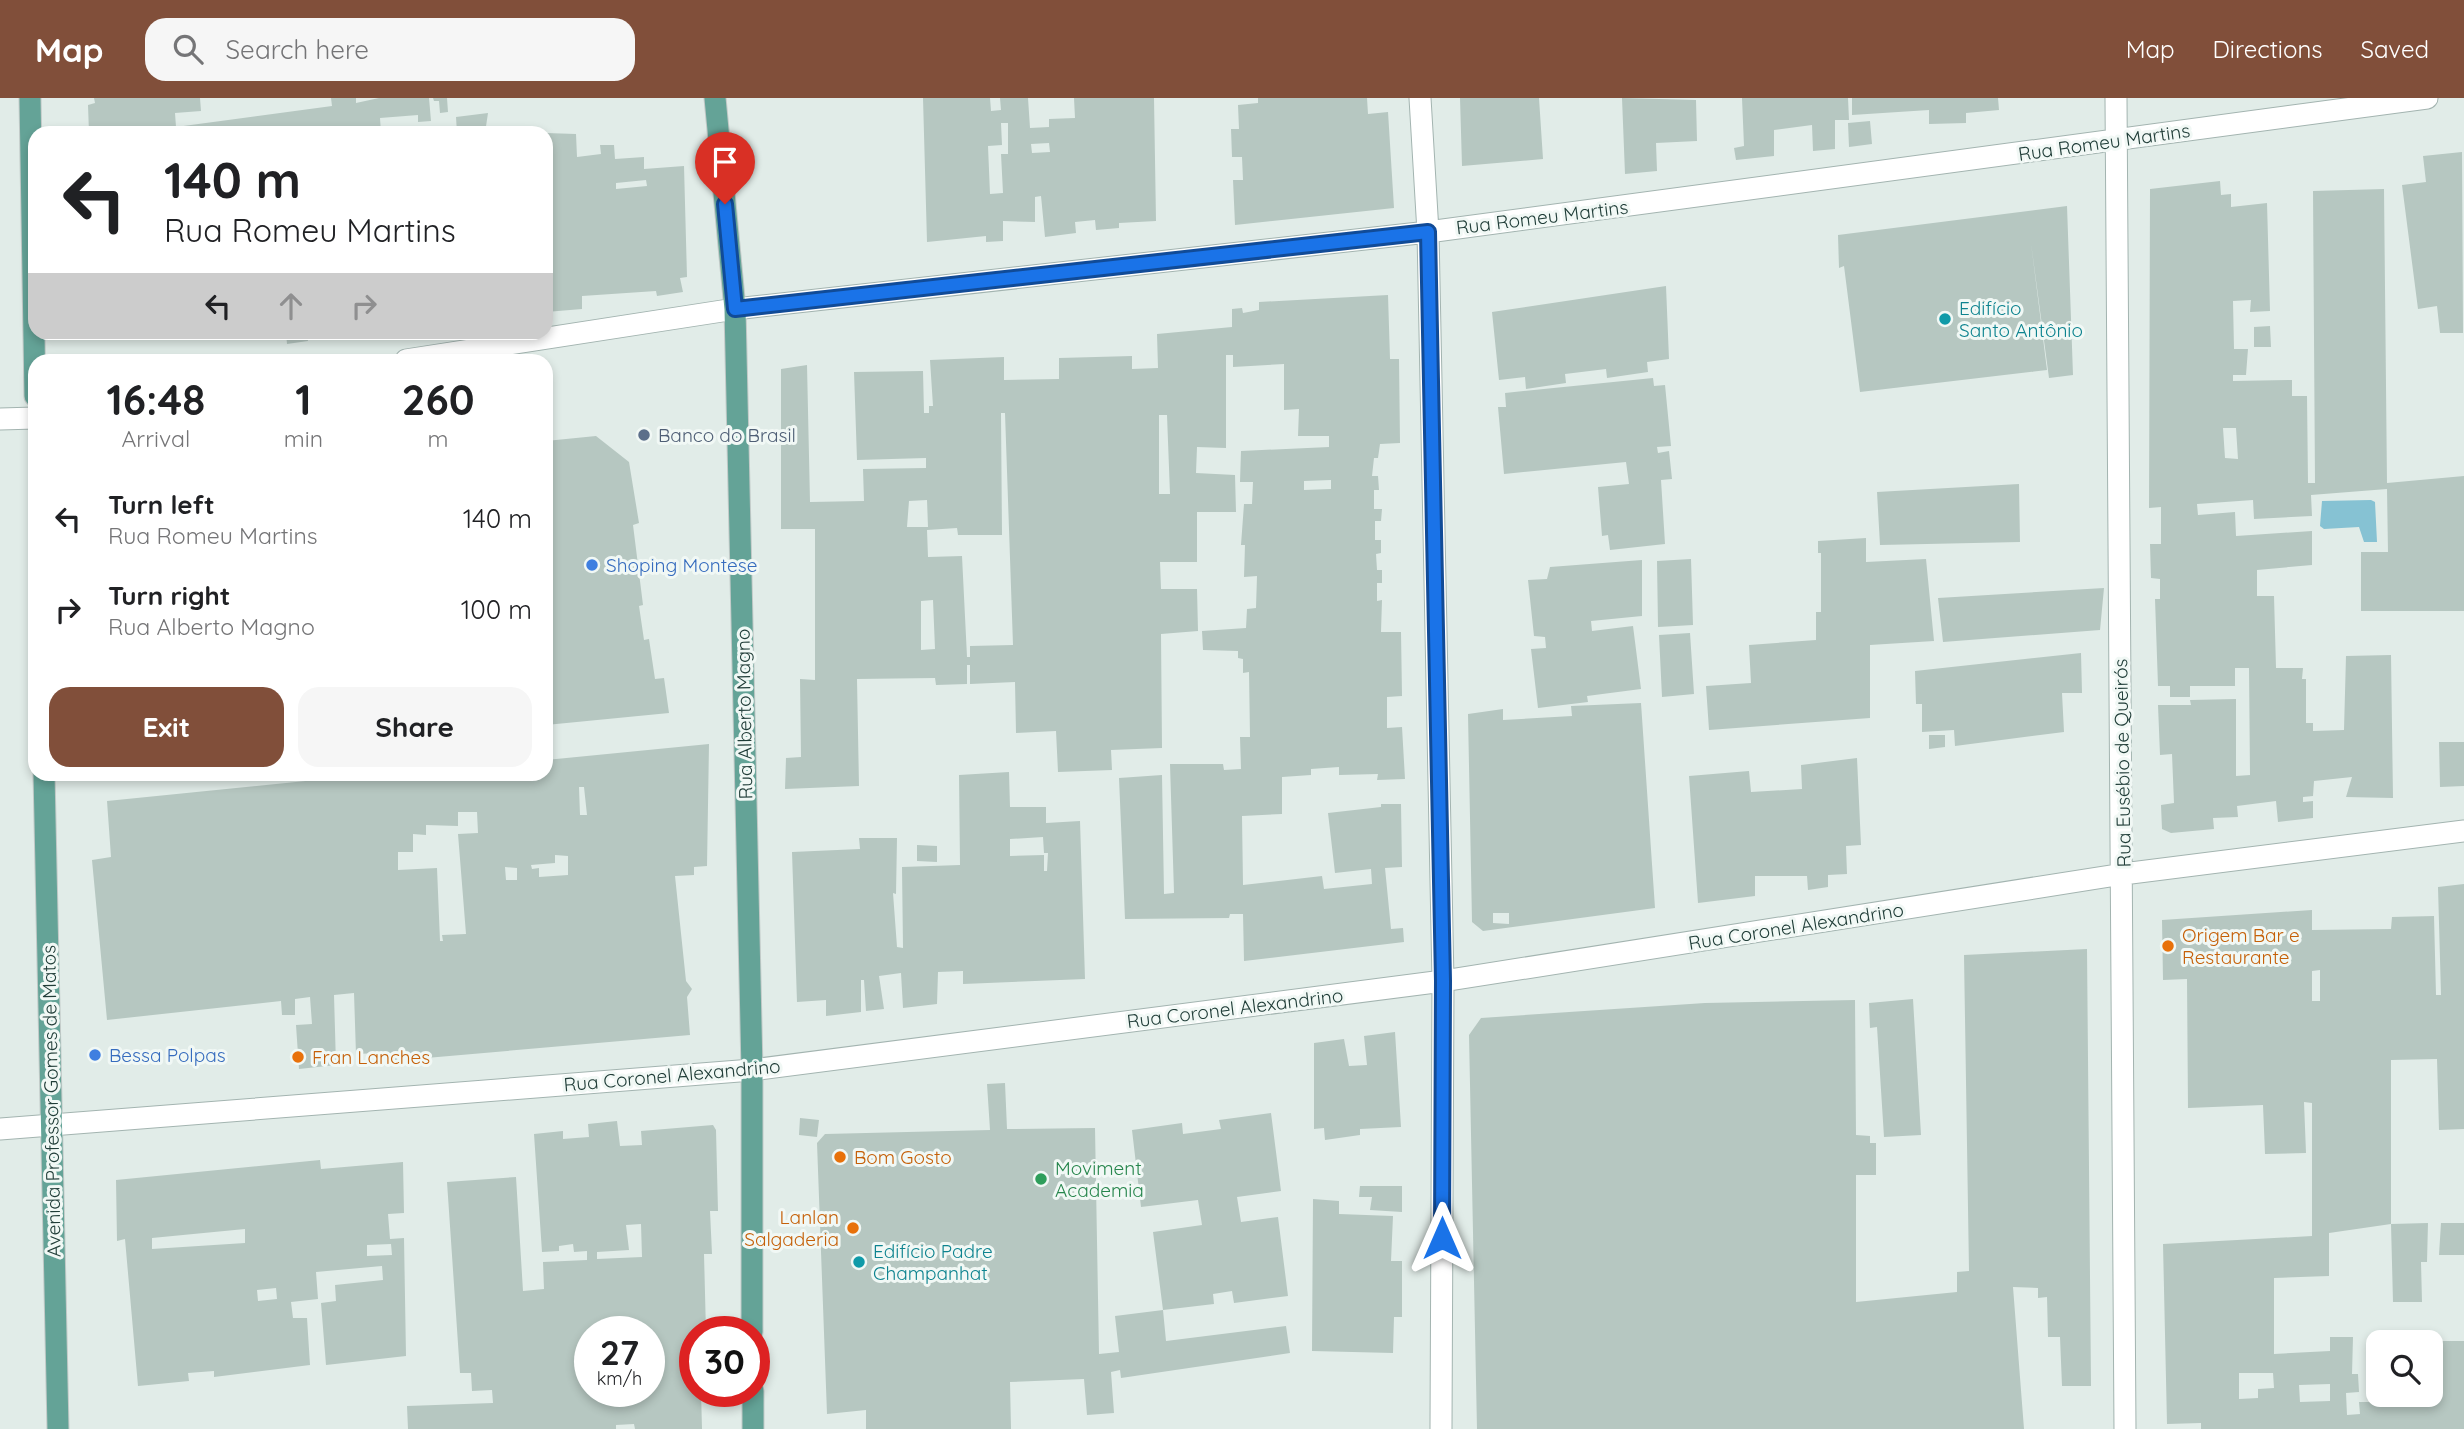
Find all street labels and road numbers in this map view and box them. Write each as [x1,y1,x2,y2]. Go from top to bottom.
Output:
street label: Rua Romeu Martins [2017,118,2191,166]
street label: Rua Romeu Martins [1455,195,1629,239]
street label: Rua Alberto Magno [731,628,757,800]
street label: Rua Eusébio de Queirós [2108,658,2136,868]
street label: Rua Coronel Alexandrino [1687,897,1905,955]
street label: Avenida Professor Gomes de Matos [36,945,66,1257]
street label: Rua Coronel Alexandrino [1125,983,1345,1033]
street label: Rua Coronel Alexandrino [563,1054,781,1096]

